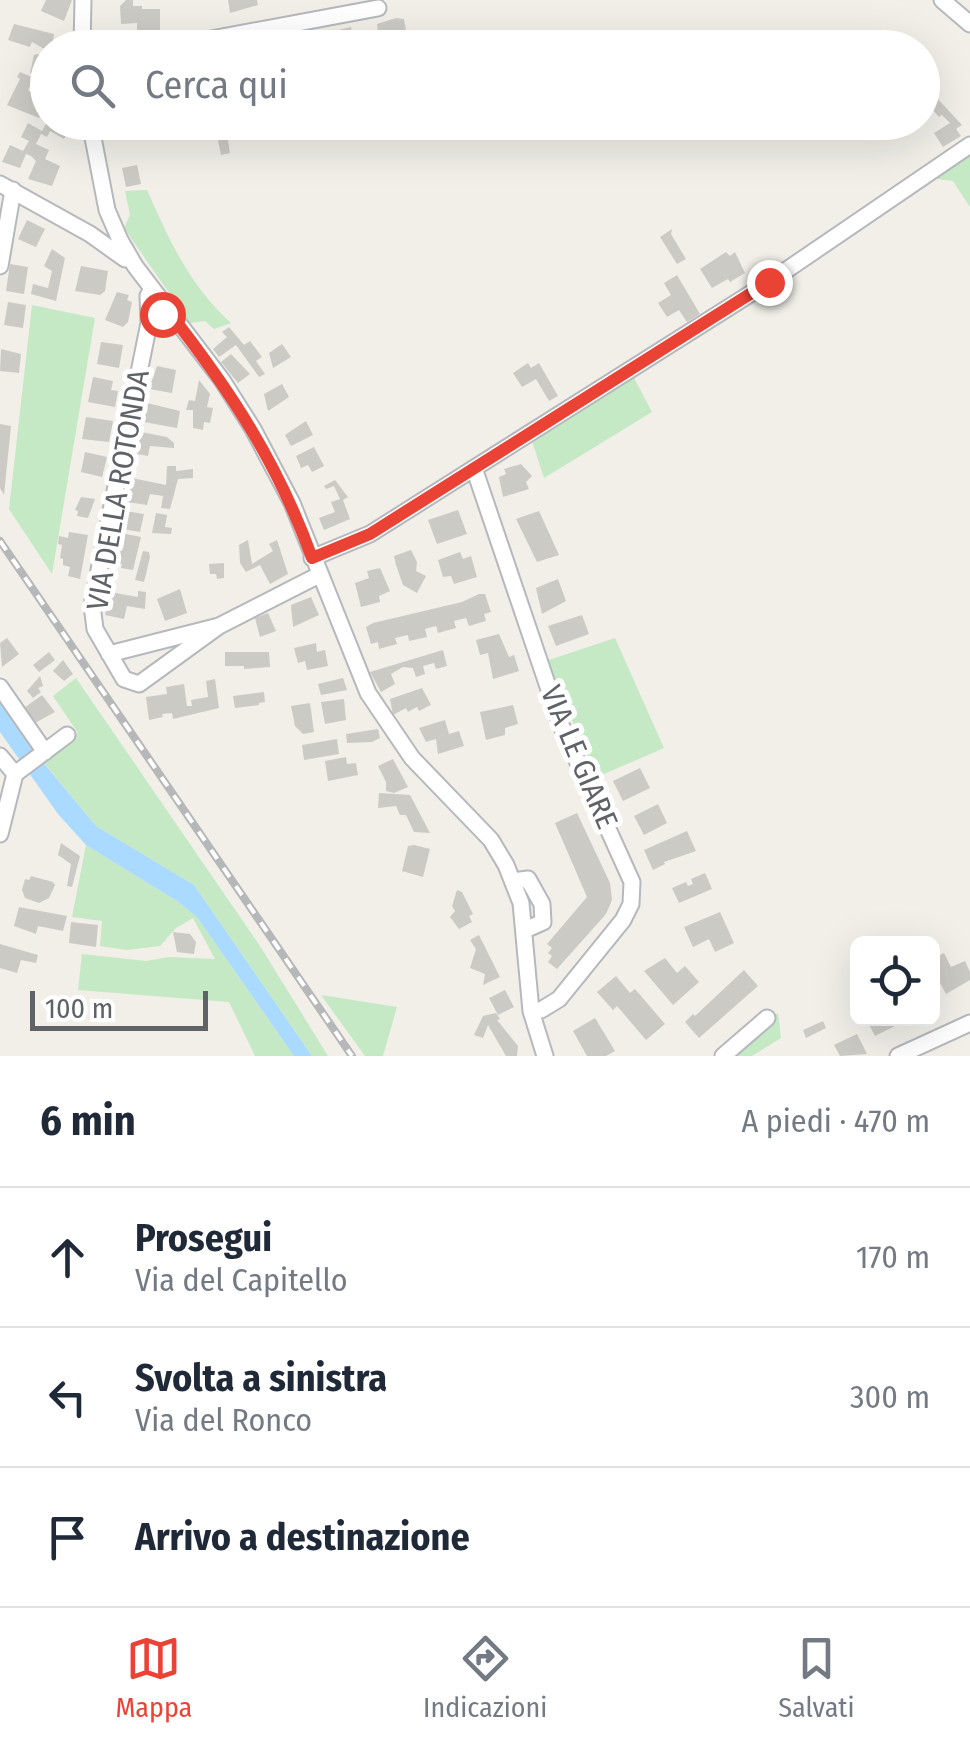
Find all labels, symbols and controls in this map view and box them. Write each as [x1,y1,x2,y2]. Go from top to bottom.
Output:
search box [30,30,940,140]
icon: search [65,58,120,113]
text: Cerca qui [145,62,288,108]
route end [747,260,793,306]
route start [140,292,186,338]
street label: VIA DELLA ROTONDA [79,367,157,613]
street label: VIA LE GIARE [533,680,625,834]
map controls [850,936,940,1026]
button: locate [850,936,940,1026]
scale bar [30,986,208,1030]
text: 100 m [45,992,113,1025]
text: 6 min [40,1096,136,1146]
text: A piedi · 470 m [741,1102,930,1140]
text: Prosegui [135,1215,272,1261]
icon: ahead [40,1230,95,1285]
text: 170 m [856,1238,930,1276]
text: Via del Capitello [135,1261,348,1299]
text: Svolta a sinistra [135,1355,387,1401]
icon: left [40,1370,95,1425]
text: 300 m [850,1378,930,1416]
text: Via del Ronco [135,1401,312,1439]
icon: arrive [40,1510,95,1565]
text: Arrivo a destinazione [135,1514,470,1560]
tab: Mappa [115,1631,192,1724]
tab: Indicazioni [423,1631,547,1724]
tab: Salvati [778,1631,855,1724]

